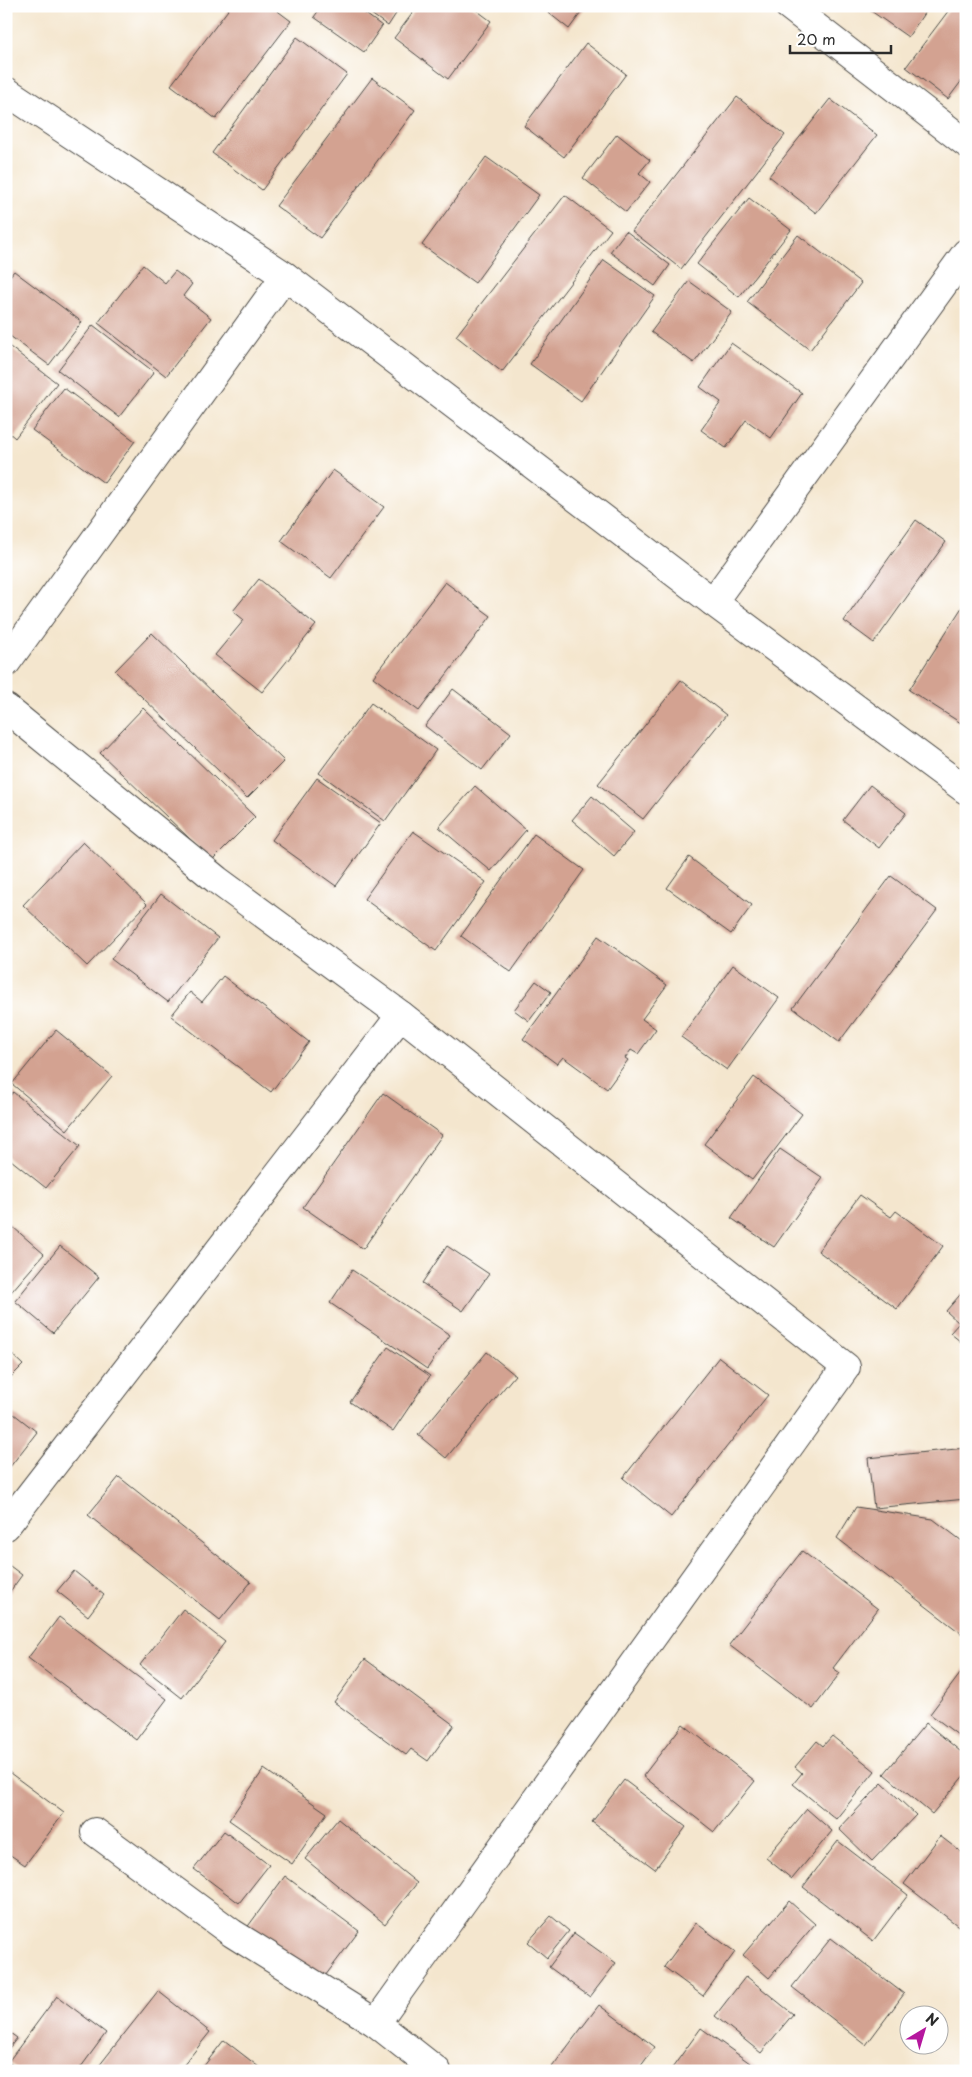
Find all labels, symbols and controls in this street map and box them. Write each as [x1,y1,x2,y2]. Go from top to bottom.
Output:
scale bar [790,22,891,54]
text: 20 m [797,27,836,50]
north arrow [900,2004,950,2054]
text: N [921,2008,943,2031]

